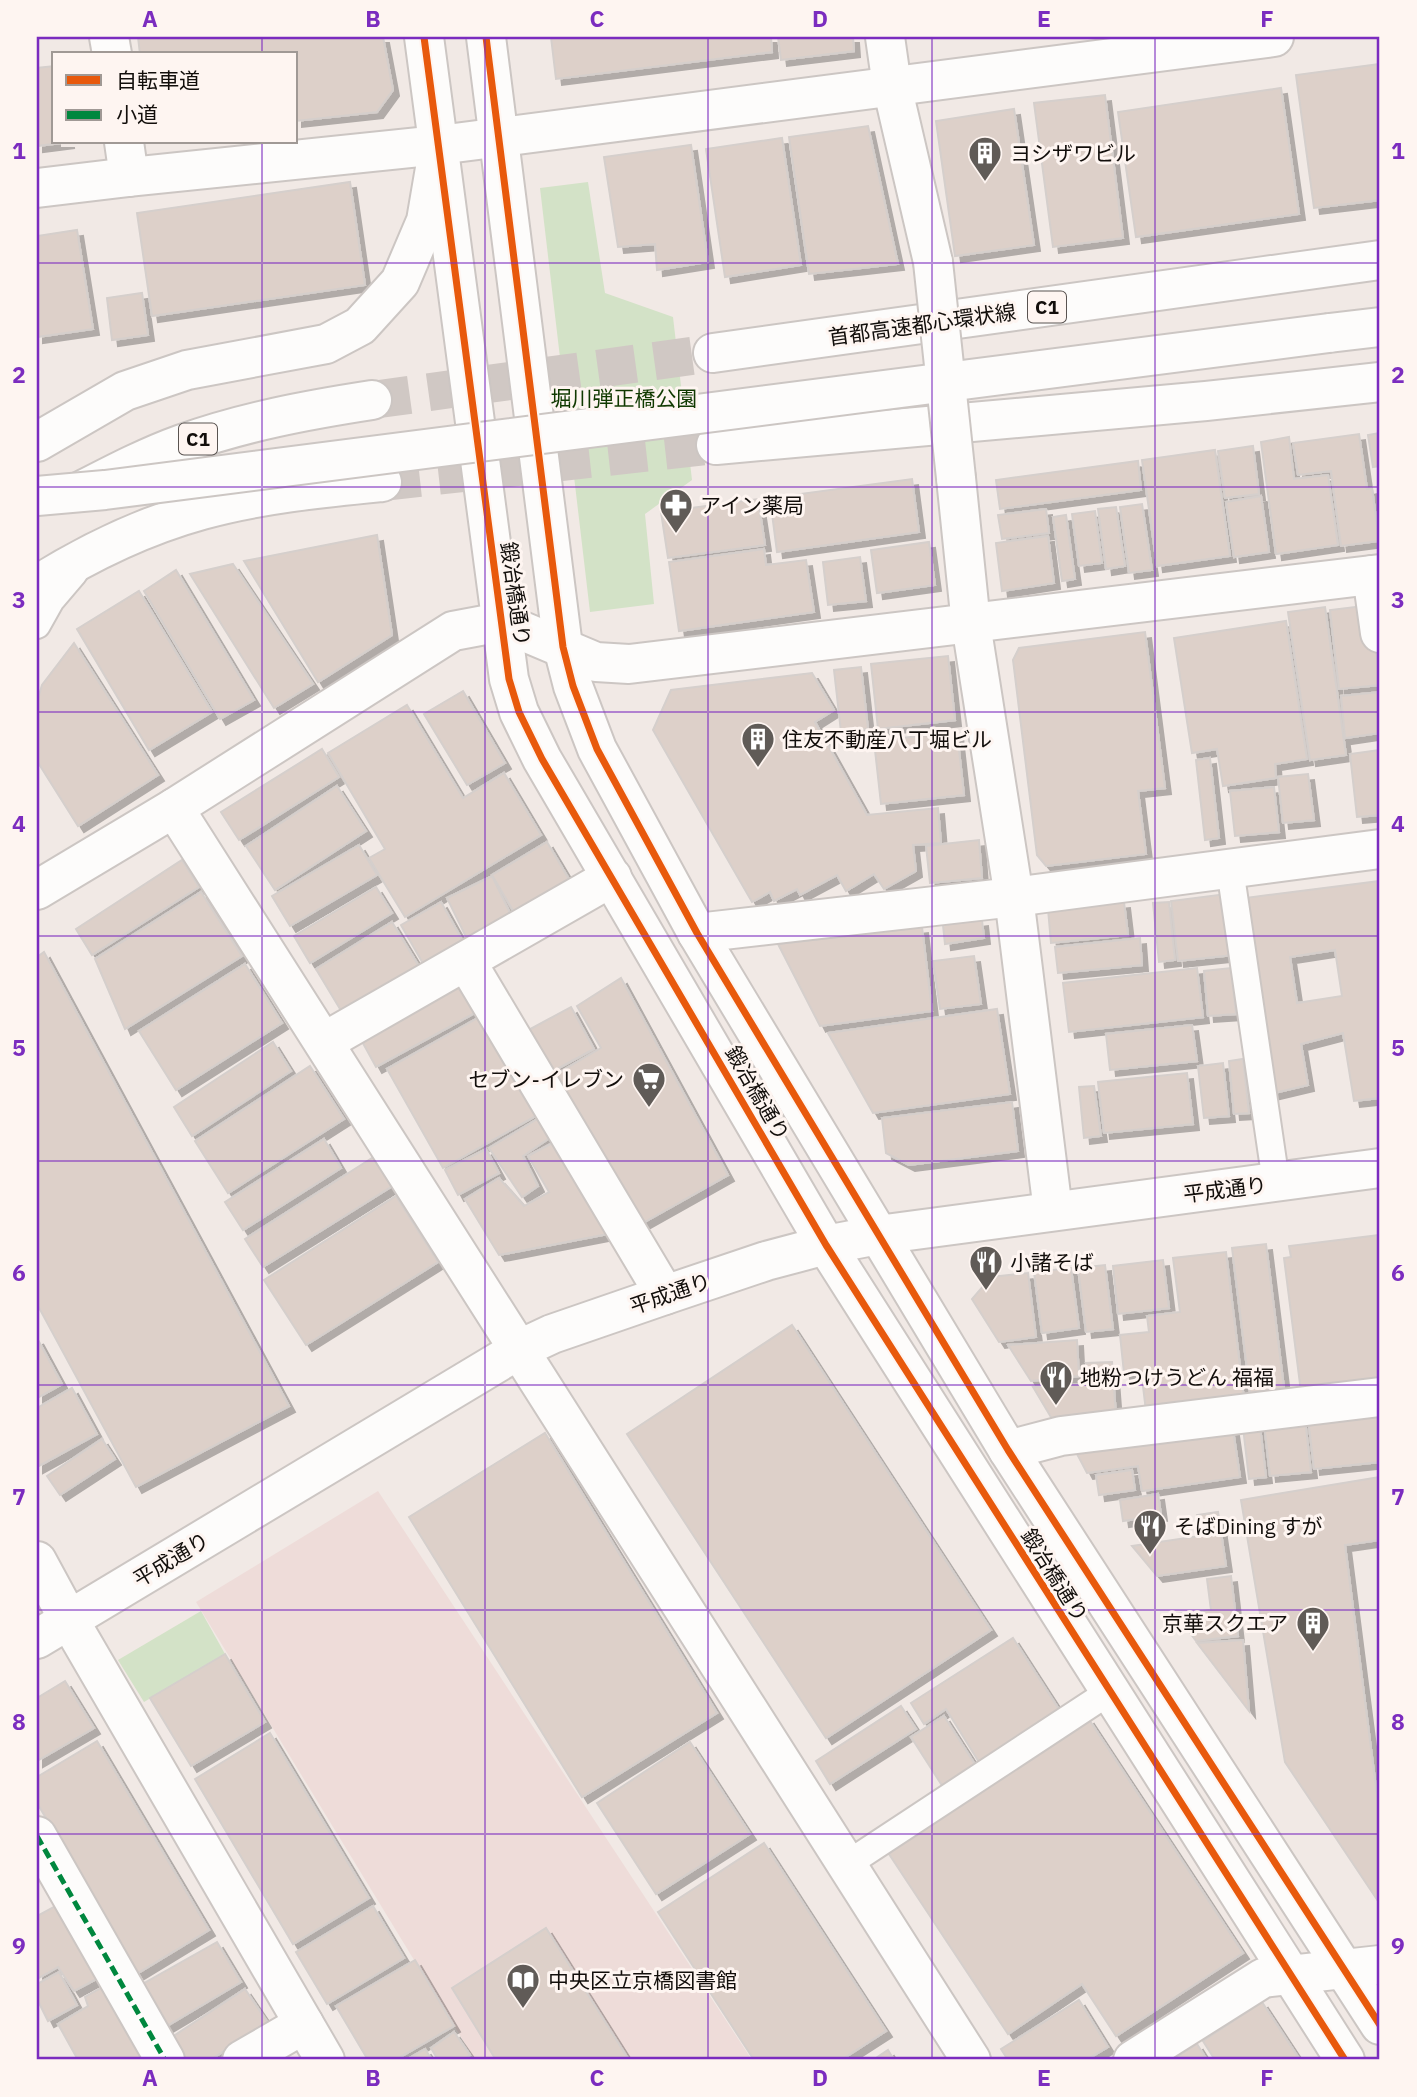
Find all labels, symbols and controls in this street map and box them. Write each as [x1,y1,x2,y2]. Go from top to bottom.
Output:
text: A [142,3,158,33]
text: B [365,3,381,33]
text: C [590,3,605,33]
text: D [812,3,828,33]
text: E [1037,3,1051,33]
text: F [1260,3,1274,33]
legend [52,52,298,144]
text: 自転車道 [116,66,200,94]
text: 小道 [116,100,158,128]
building icon: ヨシザワビル [966,134,1004,183]
text: 1 [12,135,26,165]
text: 1 [1391,135,1405,165]
place label: ヨシザワビル [1010,139,1136,167]
road number: C1 [1028,292,1066,322]
street label: 首都高速都心環状線 [826,297,1018,351]
text: 2 [12,359,26,389]
text: 2 [1391,359,1405,389]
park label: 堀川弾正橋公園 [551,384,698,412]
road number: C1 [179,424,217,454]
pharmacy icon: アイン薬局 [657,486,695,535]
place label: アイン薬局 [700,491,804,519]
street label: 鍛冶橋通り [495,540,537,648]
text: 3 [12,584,26,614]
text: 3 [1391,584,1405,614]
building icon: 住友不動産八丁堀ビル [739,720,777,769]
place label: 住友不動産八丁堀ビル [782,725,992,753]
text: 4 [12,808,26,838]
text: 4 [1391,808,1405,838]
text: 5 [12,1032,26,1062]
text: 5 [1391,1032,1405,1062]
street label: 鍛冶橋通り [720,1041,796,1145]
supermarket icon: セブン-イレブン [630,1060,668,1109]
place label: セブン-イレブン [469,1065,624,1093]
street label: 平成通り [1182,1170,1268,1208]
restaurant icon: 小諸そば [967,1243,1005,1292]
place label: 小諸そば [1010,1248,1094,1276]
text: 6 [12,1257,26,1287]
text: 6 [1391,1257,1405,1287]
street label: 平成通り [626,1266,714,1320]
restaurant icon: 地粉つけうどん 福福 [1037,1358,1075,1407]
place label: 地粉つけうどん 福福 [1080,1363,1274,1391]
text: 7 [12,1481,26,1511]
text: 7 [1391,1481,1405,1511]
restaurant icon: そばDining すが [1131,1507,1169,1556]
place label: そばDining すが [1174,1512,1323,1540]
street label: 鍛冶橋通り [1015,1523,1095,1627]
street label: 平成通り [128,1525,214,1593]
building icon: 京華スクエア [1294,1604,1332,1653]
place label: 京華スクエア [1162,1609,1288,1637]
text: 8 [12,1706,26,1736]
text: 8 [1391,1706,1405,1736]
text: 9 [12,1930,26,1960]
text: 9 [1391,1930,1405,1960]
library icon: 中央区立京橋図書館 [504,1961,542,2010]
place label: 中央区立京橋図書館 [548,1966,737,1994]
text: A [142,2062,158,2092]
text: B [365,2062,381,2092]
text: C [590,2062,605,2092]
text: D [812,2062,828,2092]
text: E [1037,2062,1051,2092]
text: F [1260,2062,1274,2092]

